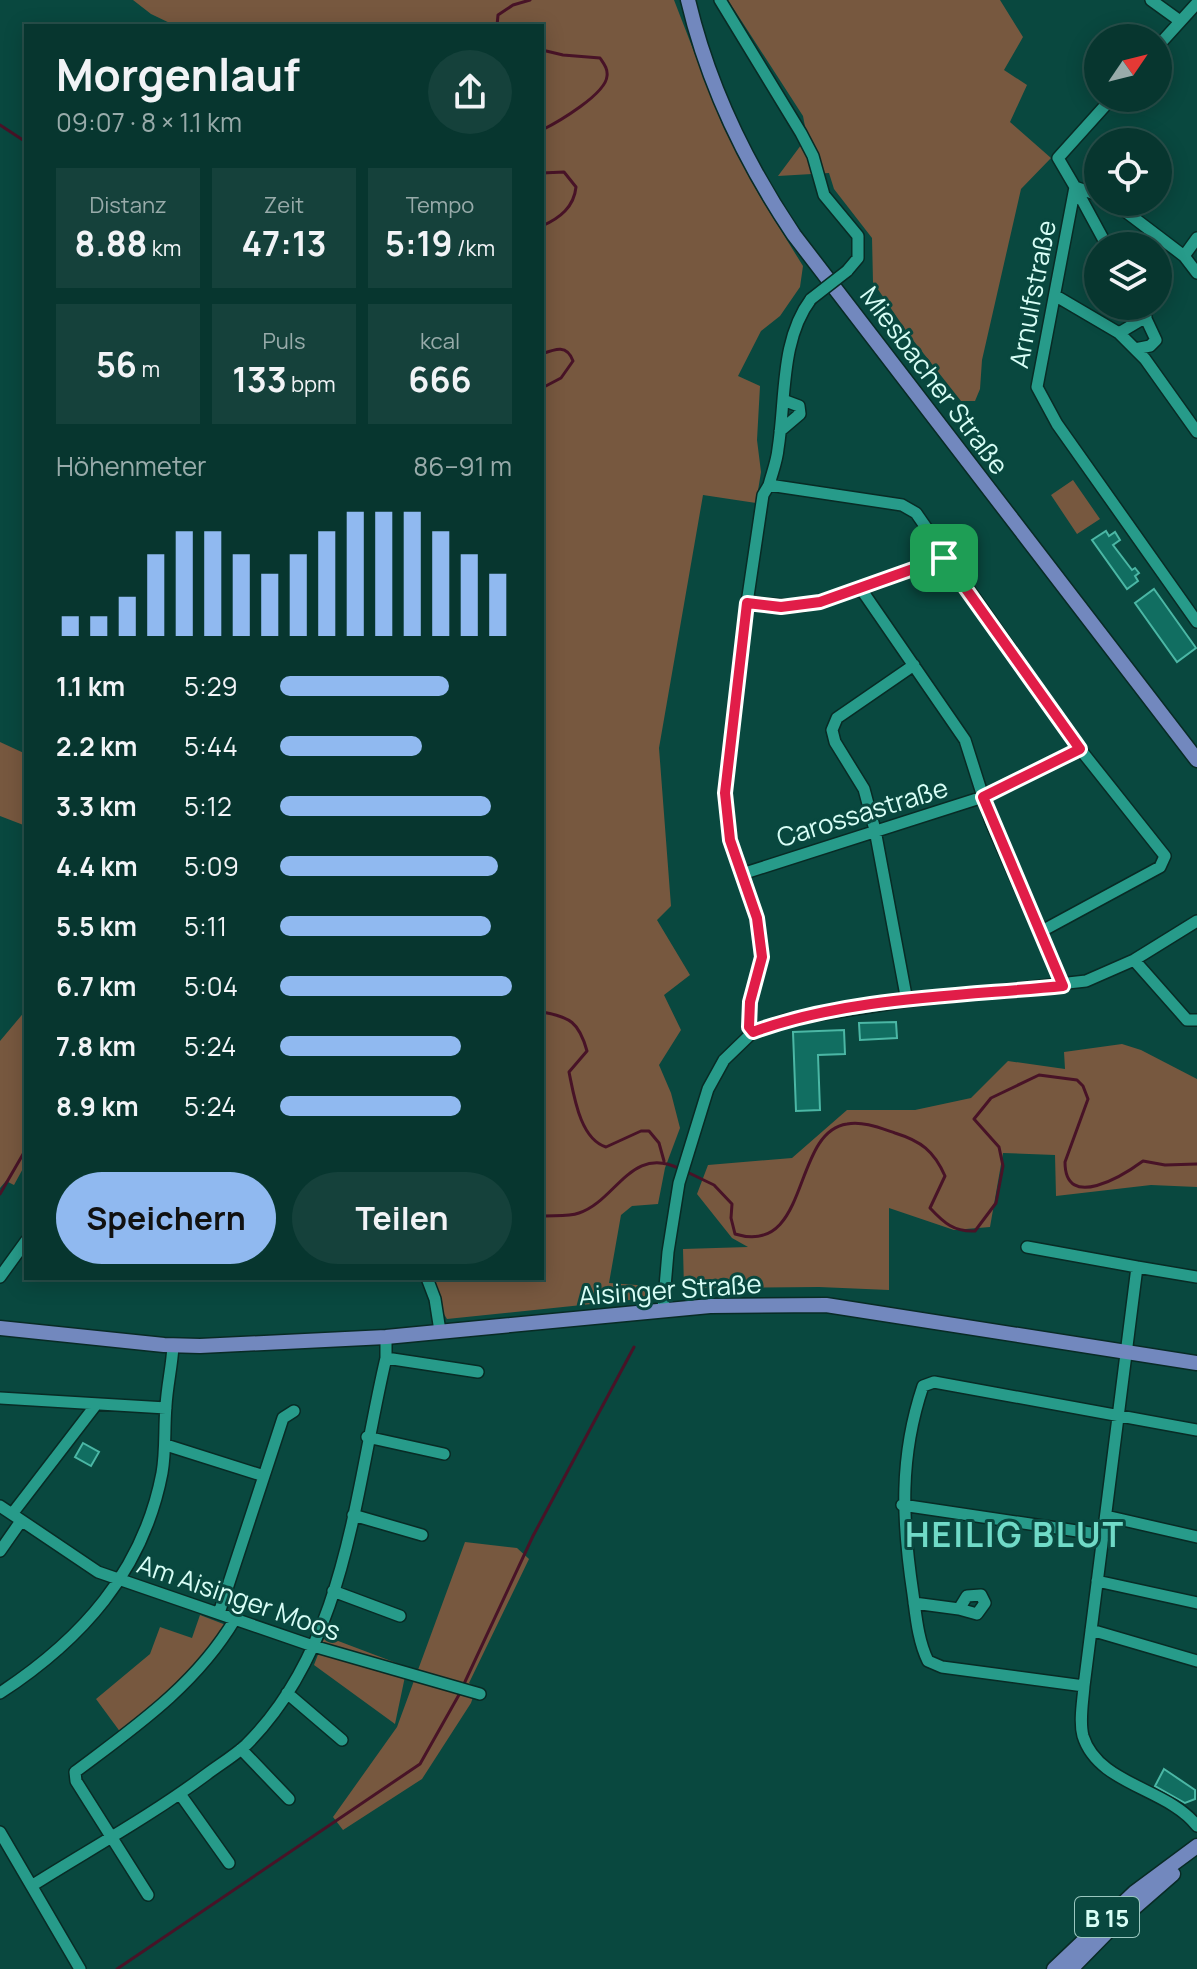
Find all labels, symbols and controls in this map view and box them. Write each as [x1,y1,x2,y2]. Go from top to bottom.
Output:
north arrow [1084,24,1172,112]
map controls [1084,24,1172,320]
text: Morgenlauf [56,44,300,104]
button: share [428,50,512,134]
text: 09:07 · 8 × 1.1 km [56,104,242,140]
button: locate [1084,128,1172,216]
text: Distanz [89,190,167,220]
text: Zeit [264,190,304,220]
text: Tempo [406,190,474,220]
street label: Arnulfstraße [1000,217,1064,371]
text: 8.88 [75,220,147,266]
text: 47:13 [241,220,327,266]
text: 5:19 [385,220,453,266]
button: layers [1084,232,1172,320]
text: km [147,233,181,263]
text: /km [453,233,495,263]
street label: Miesbacher Straße [852,279,1018,481]
text: Puls [262,326,306,356]
text: kcal [420,326,460,356]
text: 56 [96,341,137,387]
text: m [137,354,160,384]
text: 133 [232,356,287,402]
text: 666 [408,356,472,402]
text: bpm [287,369,336,399]
text: Höhenmeter [56,448,207,484]
text: 86–91 m [413,448,512,484]
pin [910,524,978,592]
icon: arrive [922,536,966,580]
text: 1.1 km [56,668,125,704]
text: 5:29 [184,668,238,704]
text: 2.2 km [56,728,137,764]
text: 5:44 [184,728,238,764]
street label: Carossastraße [772,769,952,855]
text: 3.3 km [56,788,137,824]
text: 5:12 [184,788,232,824]
text: 4.4 km [56,848,138,884]
text: 5:09 [184,848,239,884]
text: 5.5 km [56,908,137,944]
text: 5:11 [184,908,227,944]
text: 6.7 km [56,968,136,1004]
text: 5:04 [184,968,238,1004]
text: 7.8 km [56,1028,136,1064]
text: 5:24 [184,1028,236,1064]
text: 8.9 km [56,1088,139,1124]
text: 5:24 [184,1088,236,1124]
button: Speichern [56,1172,276,1264]
button: Teilen [292,1172,512,1264]
street label: Aisinger Straße [577,1265,763,1313]
district label: HEILIG BLUT [905,1511,1125,1557]
street label: Am Aisinger Moos [133,1545,345,1649]
road number: B 15 [1075,1897,1139,1937]

